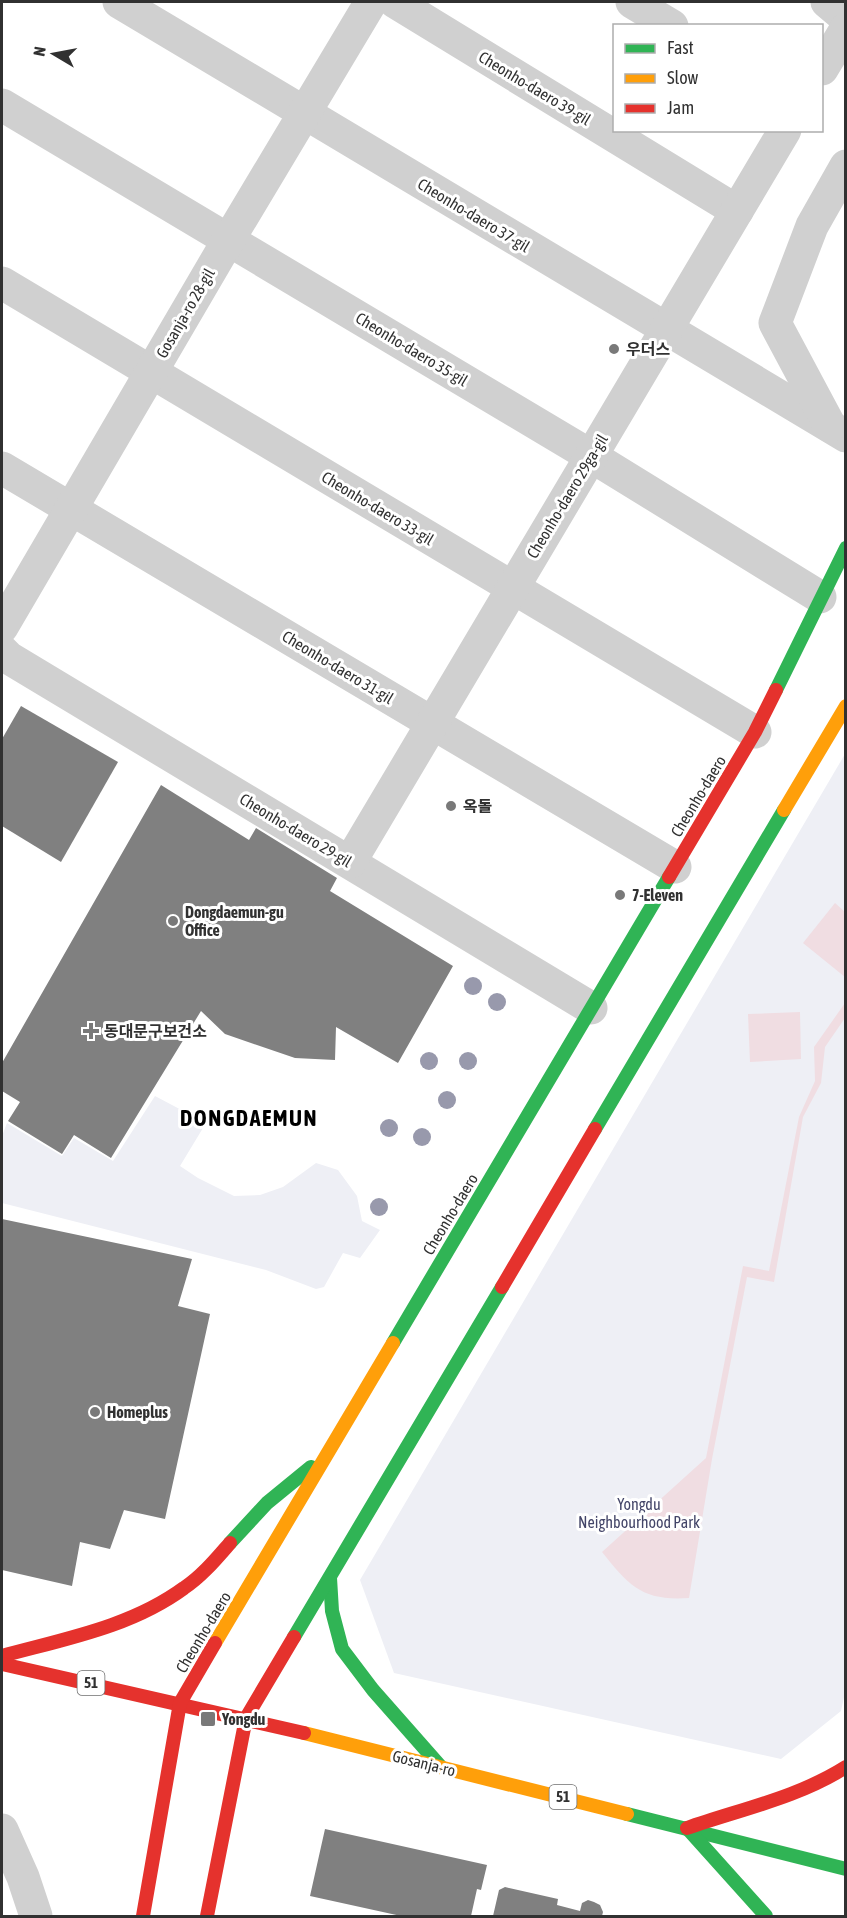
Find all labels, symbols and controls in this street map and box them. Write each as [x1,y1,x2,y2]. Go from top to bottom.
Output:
north arrow [24,24,84,84]
legend [613,24,823,132]
text: Fast [667,37,694,58]
text: N [30,45,49,58]
street label: Cheonho-daero 39-gil [475,48,595,130]
text: Slow [667,67,698,88]
text: Jam [667,97,694,118]
street label: Cheonho-daero 37-gil [414,175,534,257]
street label: Gosanja-ro 28-gil [152,264,219,361]
street label: Cheonho-daero 35-gil [352,309,472,391]
place label: 우더스 [626,340,670,358]
marker: 우더스 [607,342,621,356]
street label: Cheonho-daero 29ga-gil [523,430,612,562]
street label: Cheonho-daero 33-gil [318,468,438,550]
street label: Cheonho-daero 31-gil [279,627,397,709]
street label: Cheonho-daero [667,752,729,840]
street label: Cheonho-daero 29-gil [236,790,356,872]
place label: 옥돌 [463,797,492,815]
marker: 옥돌 [444,799,458,813]
place label: 7-Eleven [632,886,683,904]
marker: 7-Eleven [613,888,627,902]
place label: Dongdaemun-gu Office [185,903,284,939]
marker: Dongdaemun-gu Office [166,914,180,928]
marker: 동대문구보건소 [82,1022,100,1040]
place label: 동대문구보건소 [104,1022,207,1040]
district label: DONGDAEMUN [180,1105,318,1131]
street label: Cheonho-daero [419,1170,481,1258]
place label: Homeplus [107,1403,168,1421]
marker: Homeplus [88,1405,102,1419]
park label: Yongdu Neighbourhood Park [578,1495,700,1532]
street label: Cheonho-daero [172,1588,234,1676]
road number: 51 [78,1671,104,1695]
marker: Yongdu [199,1710,217,1728]
place label: Yongdu [221,1710,266,1728]
street label: Gosanja-ro [390,1746,457,1780]
road number: 51 [550,1785,576,1809]

